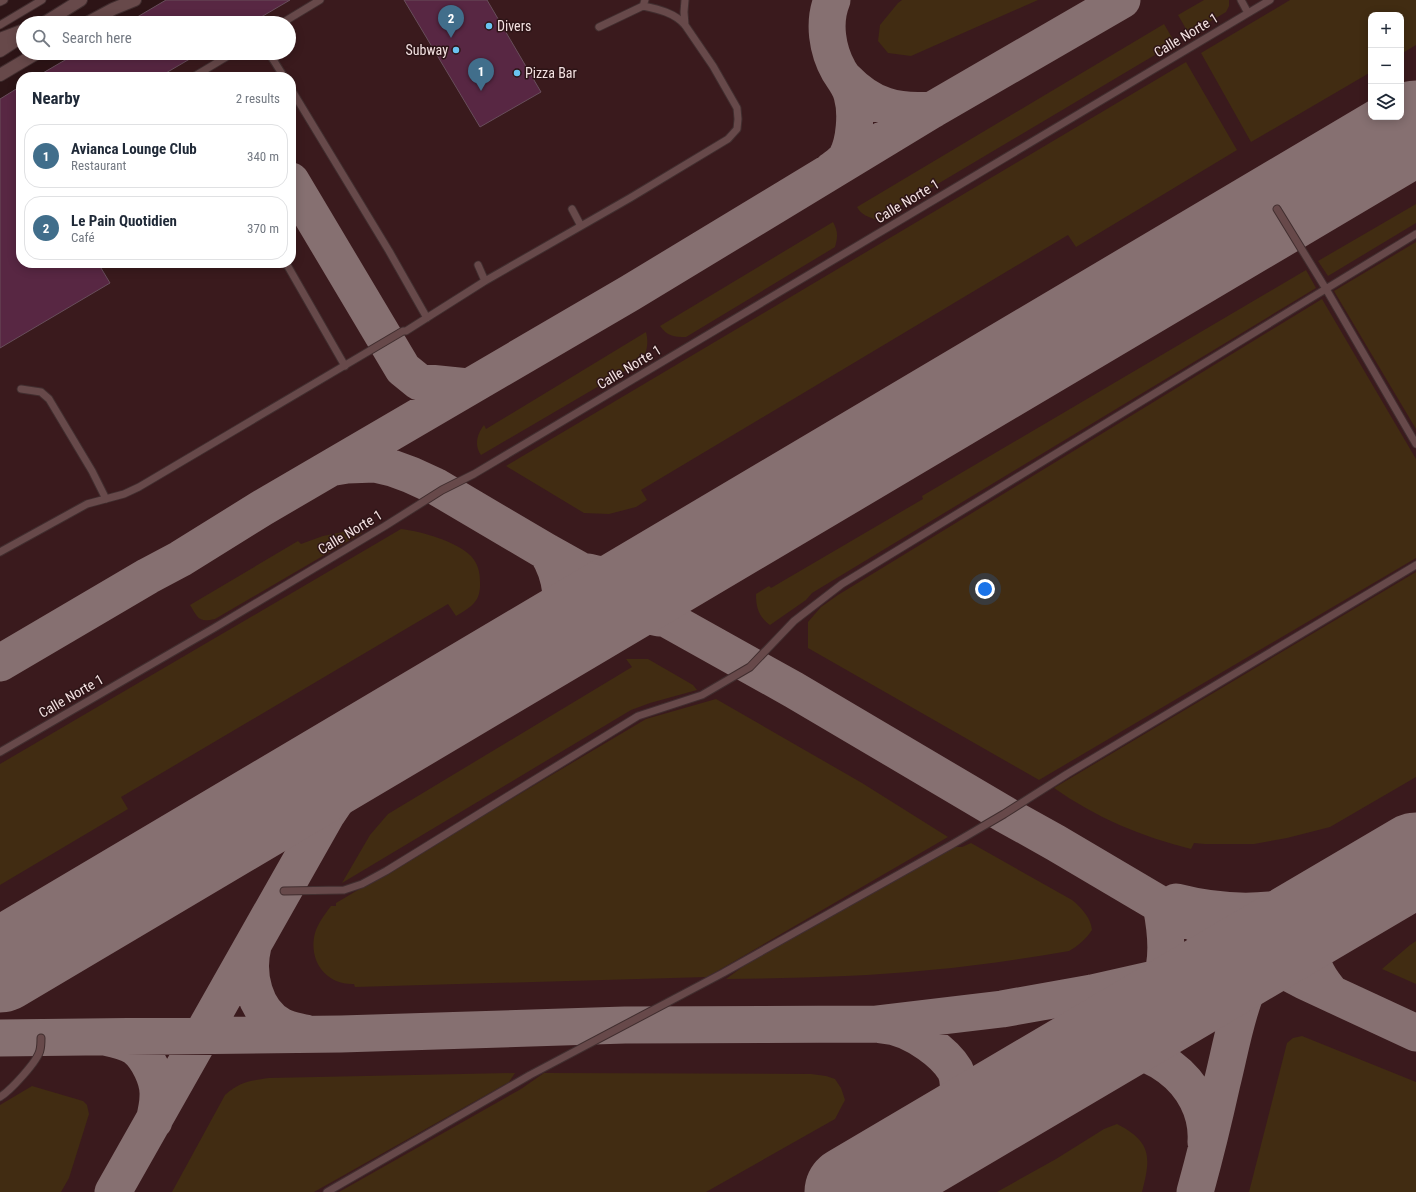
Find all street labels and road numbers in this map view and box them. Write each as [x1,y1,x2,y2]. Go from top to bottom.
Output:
street label: Calle Norte 1 [1151,10,1221,60]
street label: Calle Norte 1 [872,176,942,226]
street label: Calle Norte 1 [594,342,664,392]
street label: Calle Norte 1 [315,507,385,557]
street label: Calle Norte 1 [36,671,106,721]

